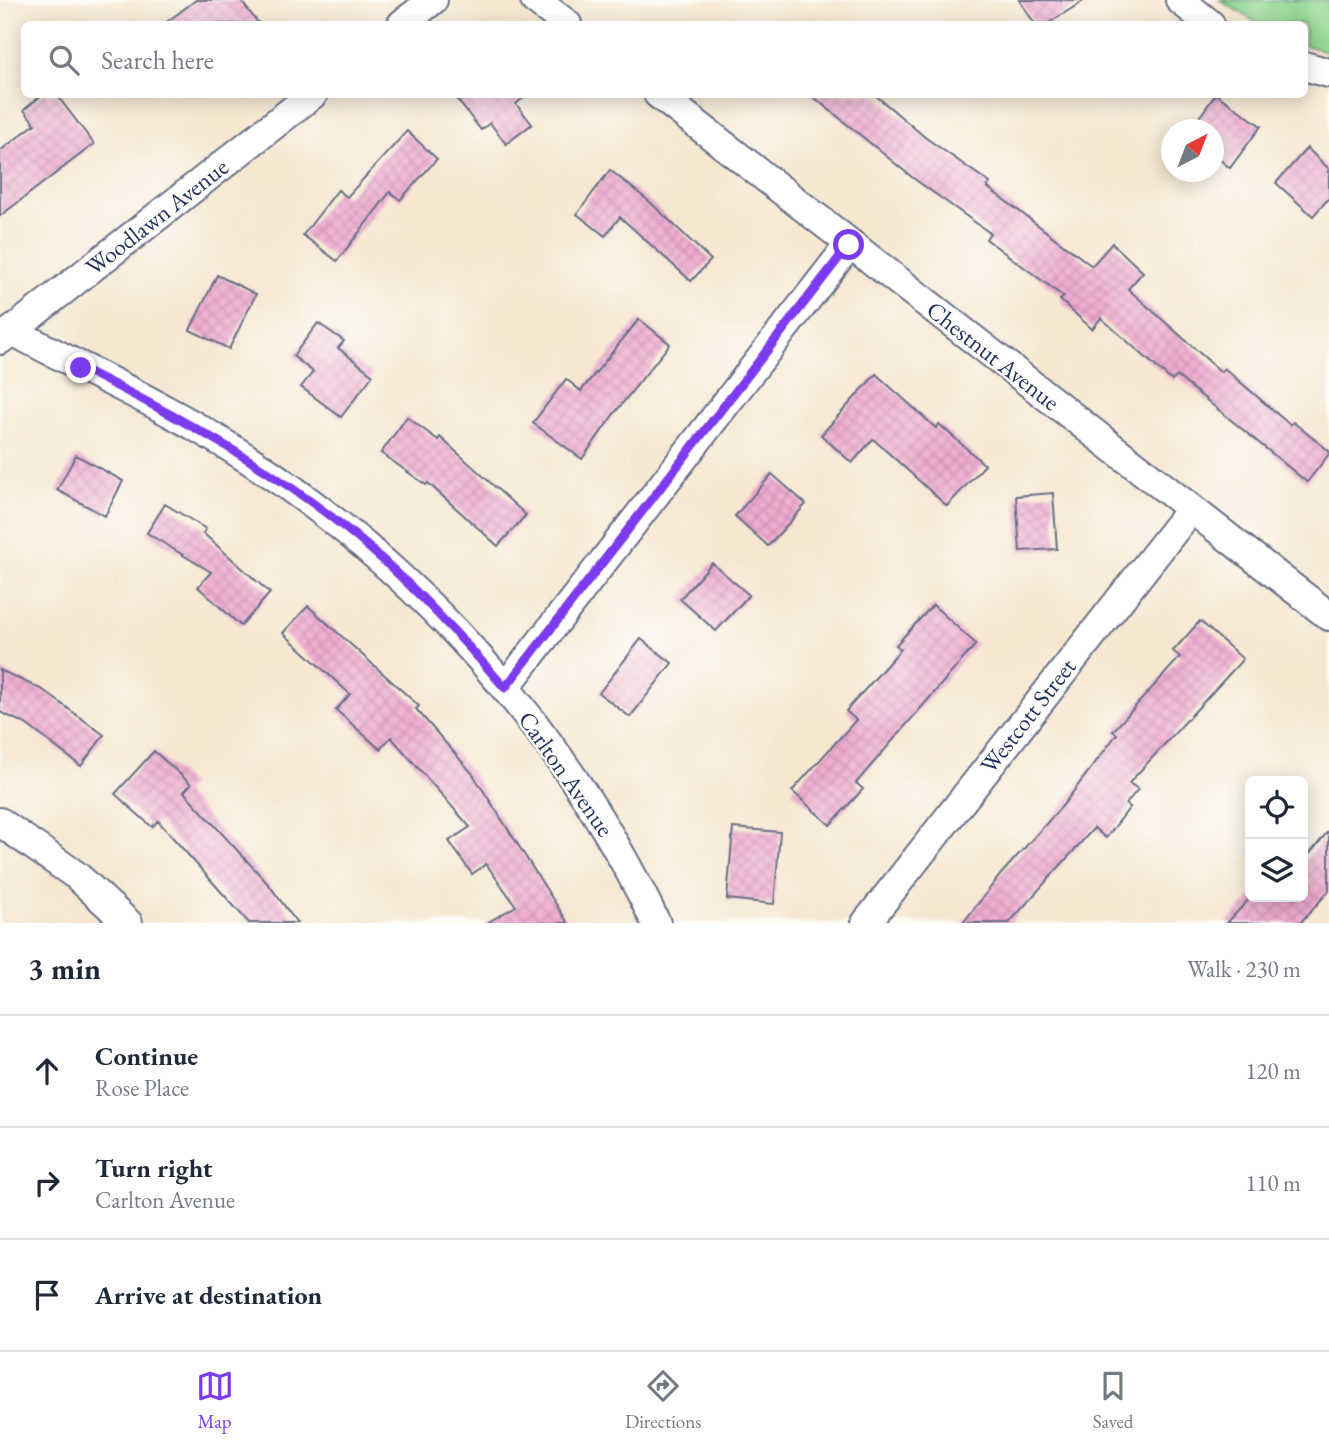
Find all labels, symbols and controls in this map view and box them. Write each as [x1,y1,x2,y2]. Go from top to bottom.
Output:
search box [21,21,1308,98]
icon: search [45,41,83,79]
text: Search here [101,43,214,77]
north arrow [1161,119,1224,182]
street label: Woodlawn Avenue [79,151,234,282]
route start [833,229,864,260]
street label: Chestnut Avenue [920,294,1066,417]
route end [65,352,96,383]
street label: Westcott Street [973,651,1083,780]
street label: Carlton Avenue [512,705,621,842]
map controls [1245,776,1308,902]
button: locate [1245,776,1308,839]
button: layers [1245,839,1308,902]
text: 3 min [28,949,101,988]
text: Walk · 230 m [1187,954,1301,984]
text: Continue [95,1039,198,1073]
icon: ahead [28,1052,66,1090]
text: 120 m [1245,1056,1301,1086]
text: Rose Place [95,1073,189,1103]
text: Turn right [95,1151,213,1185]
icon: right [28,1164,66,1202]
text: 110 m [1245,1168,1301,1198]
text: Carlton Avenue [95,1185,235,1215]
icon: arrive [28,1276,66,1314]
text: Arrive at destination [95,1278,322,1312]
tab: Map [196,1367,234,1434]
tab: Directions [625,1367,701,1434]
tab: Saved [1093,1367,1133,1434]

